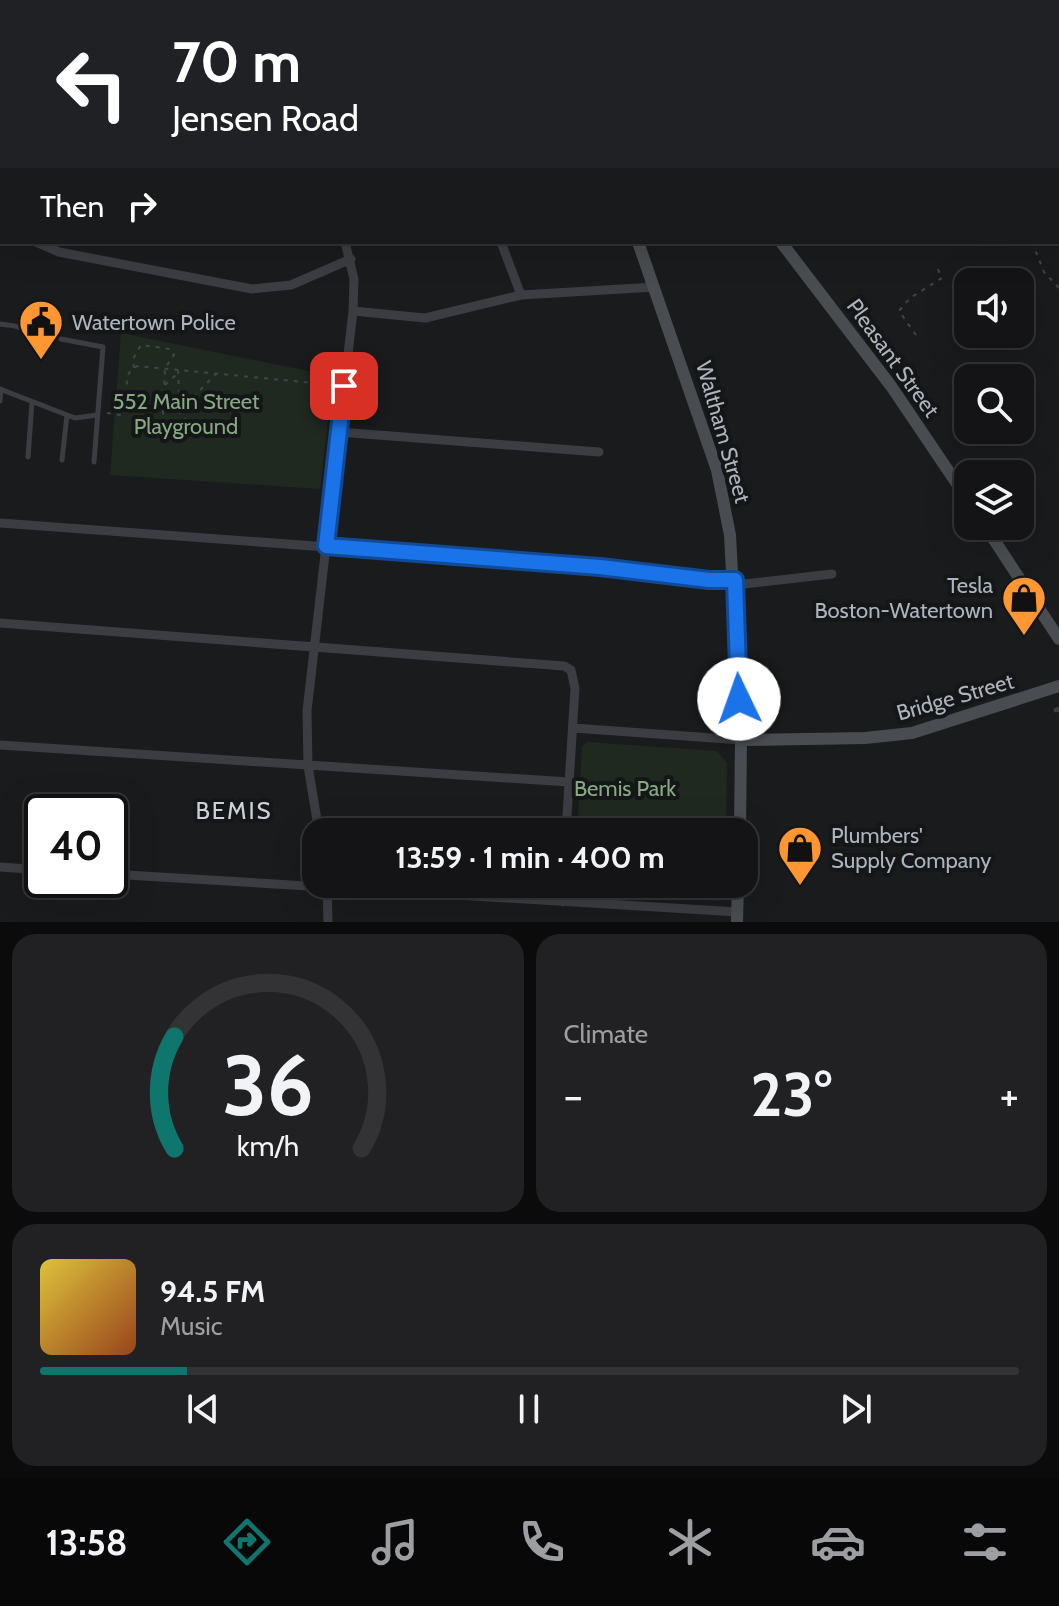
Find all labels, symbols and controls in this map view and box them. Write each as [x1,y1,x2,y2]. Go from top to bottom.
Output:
text: 70 m [172,28,301,96]
icon: left [40,32,144,136]
text: Jensen Road [172,96,359,140]
icon: right [120,184,164,228]
text: Then [40,188,104,225]
map controls [954,268,1034,540]
button: sound [954,268,1034,348]
street label: Pleasant Street [841,293,945,423]
public building icon: Watertown Police [17,298,65,361]
place label: Watertown Police [72,309,236,336]
pin [310,352,378,420]
street label: Waltham Street [690,358,756,507]
icon: arrive [322,364,366,408]
button: search [954,364,1034,444]
park label: 552 Main Street Playground [112,388,260,440]
button: layers [954,460,1034,540]
place label: Tesla Boston-Watertown [814,572,993,624]
shop icon: Tesla Boston-Watertown [1000,574,1048,637]
position arrow [697,657,781,741]
street label: Bridge Street [893,667,1017,727]
park label: Bemis Park [574,775,676,802]
speed limit sign: 40 [24,794,128,898]
district label: BEMIS [195,796,273,825]
place label: Plumbers' Supply Company [831,822,991,874]
shop icon: Plumbers' Supply Company [776,824,824,887]
text: 13:59 · 1 min · 400 m [395,839,665,876]
text: Climate [564,1018,648,1050]
text: 36 [222,1035,314,1136]
text: 23° [751,1058,832,1131]
text: − [564,1069,583,1122]
text: + [1000,1069,1019,1122]
text: km/h [236,1128,299,1163]
text: 94.5 FM [160,1273,265,1310]
text: Music [160,1310,223,1342]
icon: previous [181,1387,225,1431]
icon: pause [507,1387,551,1431]
icon: next [834,1387,878,1431]
icon: directions [219,1514,275,1570]
icon: music [367,1514,423,1570]
icon: phone [514,1514,570,1570]
icon: climate [662,1514,718,1570]
icon: car [810,1514,866,1570]
icon: filters [957,1514,1013,1570]
text: 13:58 [46,1520,128,1564]

